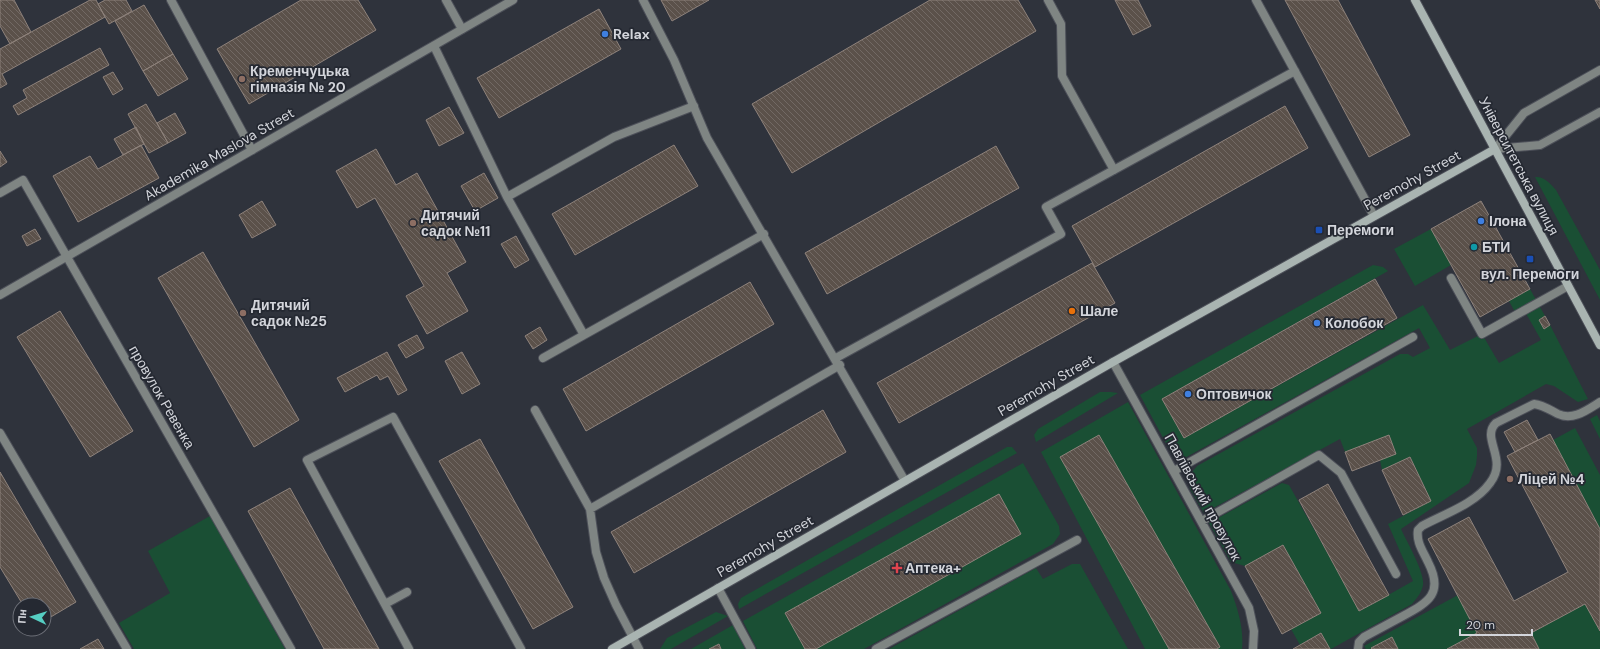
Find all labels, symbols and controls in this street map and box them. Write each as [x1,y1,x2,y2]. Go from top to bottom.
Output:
place label: Relax [613,25,650,43]
marker: Relax [600,29,610,39]
place label: Кременчуцька гімназія № 20 [250,62,349,96]
marker: Кременчуцька гімназія № 20 [237,74,247,84]
street label: Університетська вулиця [1475,94,1563,238]
street label: Akademika Maslova Street [141,104,297,204]
street label: Peremohy Street [1360,146,1464,214]
place label: Дитячий садок №11 [421,206,490,240]
place label: Ілона [1489,212,1527,230]
marker: Ілона [1476,216,1486,226]
marker: Дитячий садок №11 [408,218,418,228]
place label: Перемоги [1327,221,1394,239]
marker: Перемоги [1314,225,1324,235]
place label: БТИ [1482,238,1510,256]
marker: БТИ [1469,242,1479,252]
marker: вул. Перемоги [1525,254,1535,264]
place label: вул. Перемоги [1481,265,1579,283]
place label: Дитячий садок №25 [251,296,327,330]
place label: Шале [1080,302,1119,320]
marker: Шале [1067,306,1077,316]
marker: Дитячий садок №25 [238,308,248,318]
place label: Колобок [1325,314,1384,332]
marker: Колобок [1312,318,1322,328]
street label: провулок Ревенка [125,342,199,452]
street label: Peremohy Street [995,350,1097,420]
place label: Оптовичок [1196,385,1272,403]
marker: Оптовичок [1183,389,1193,399]
street label: Павлівський провулок [1161,430,1246,564]
place label: Ліцей №4 [1518,470,1585,488]
marker: Ліцей №4 [1505,474,1515,484]
street label: Peremohy Street [714,511,816,581]
place label: Аптека+ [905,559,961,577]
marker: Аптека+ [892,563,902,573]
north arrow [12,597,52,637]
text: Пн [15,609,30,624]
scale bar [1460,611,1532,637]
text: 20 m [1466,617,1495,633]

